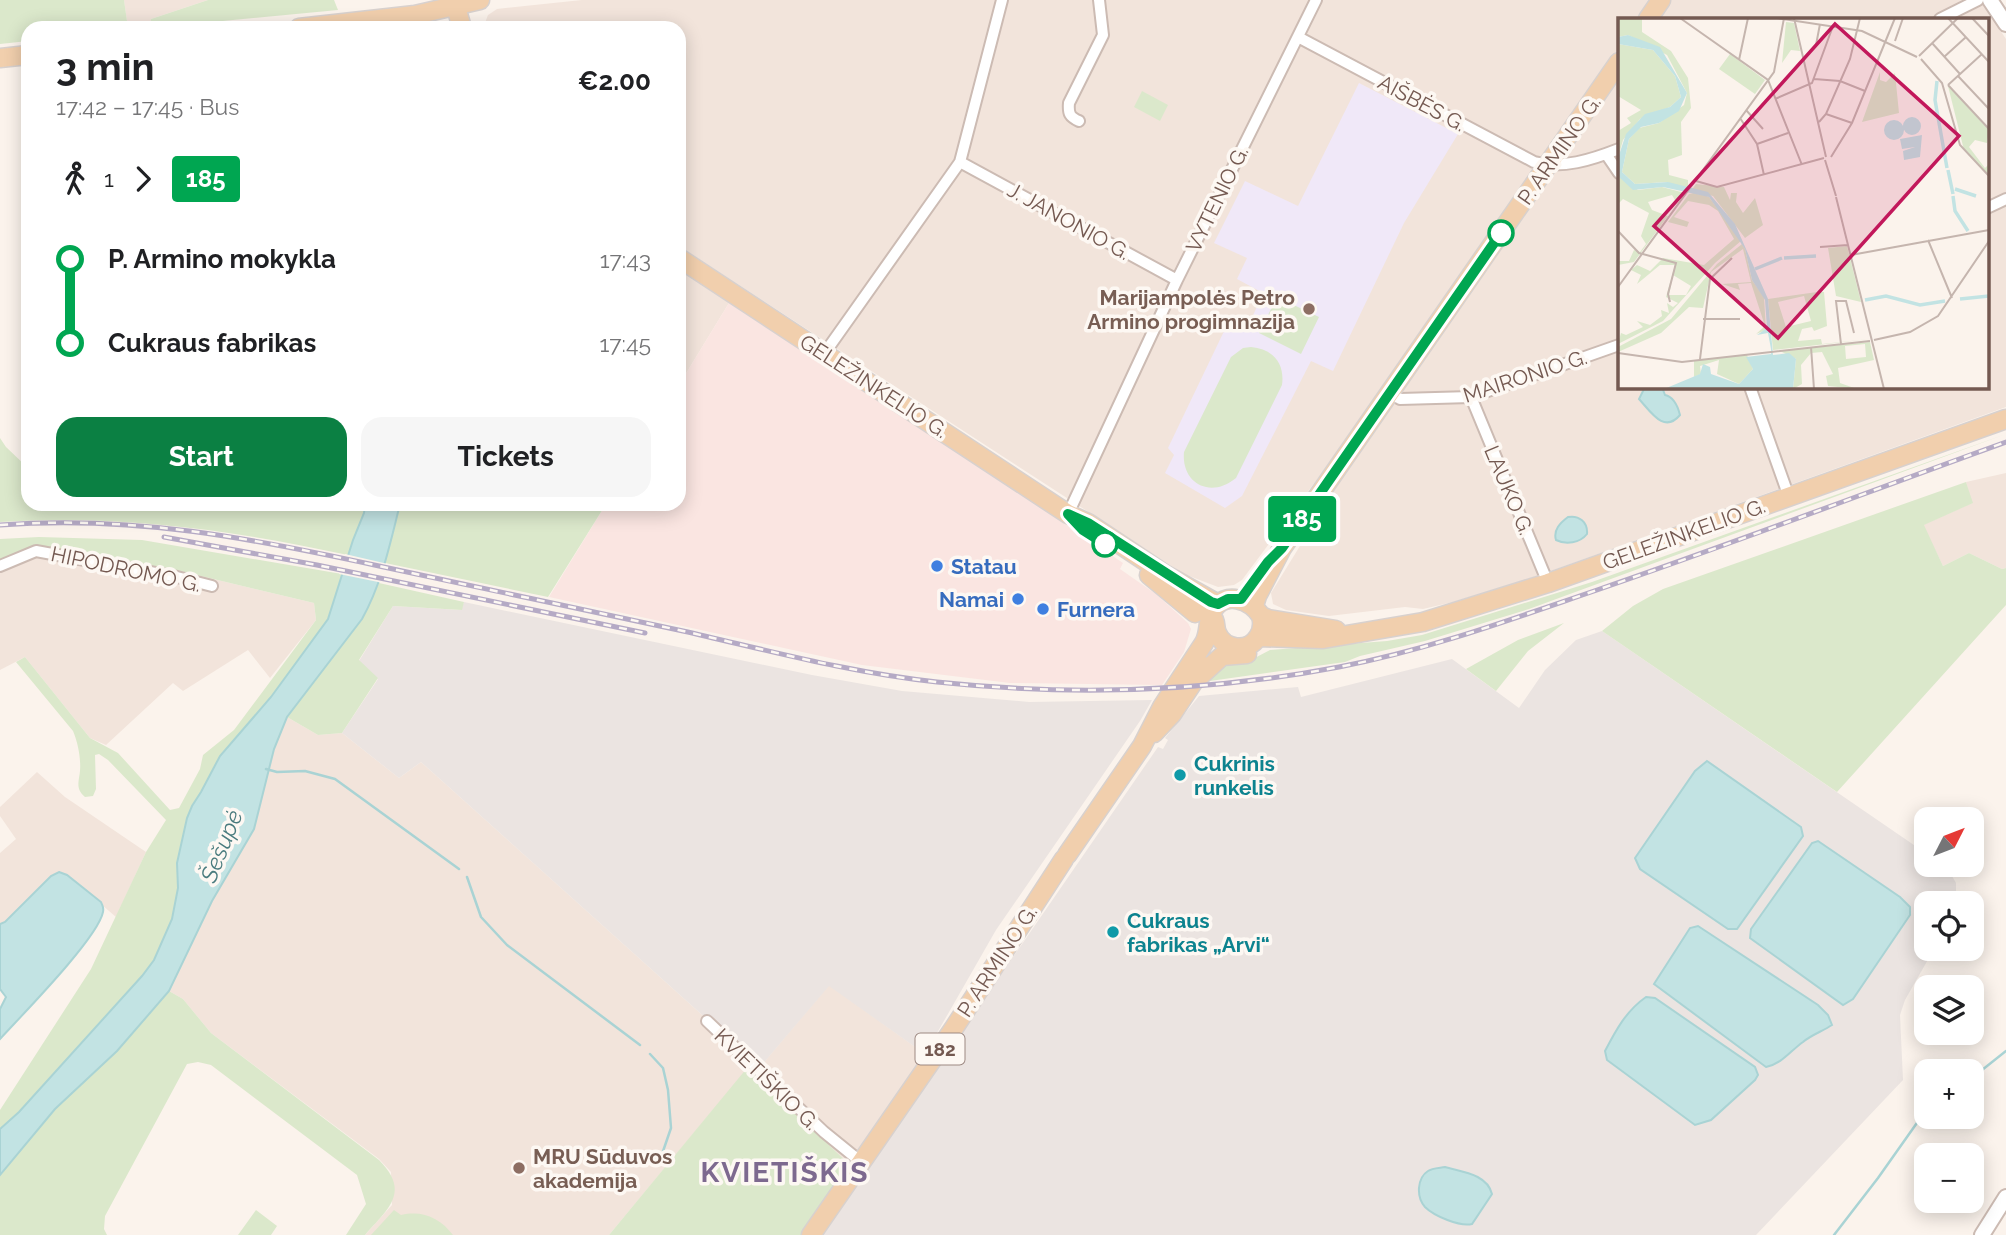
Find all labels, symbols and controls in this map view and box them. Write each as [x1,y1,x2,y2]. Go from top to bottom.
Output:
inset map [1618,18,1988,388]
text: 3 min [56,44,154,89]
text: €2.00 [578,66,651,96]
street label: AIŠBĖS G. [1374,69,1470,137]
street label: P. ARMINO G. [1512,91,1606,209]
text: 17:42 – 17:45 · Bus [56,93,239,120]
street label: VYTENIO G. [1181,142,1253,256]
icon: walk [56,160,94,198]
icon: forward [124,160,162,198]
text: 185 [186,164,226,193]
text: 1 [104,165,114,192]
street label: J. JANONIO G. [1003,177,1135,265]
unlabelled marker [1488,220,1514,246]
text: P. Armino mokykla [108,244,336,274]
text: 17:43 [600,246,651,273]
place label: Marijampolės Petro Armino progimnazija [1087,285,1295,334]
marker: Marijampolės Petro Armino progimnazija [1301,301,1317,317]
text: Cukraus fabrikas [108,328,316,358]
street label: GELEŽINKELIO G. [795,329,953,443]
text: 17:45 [600,330,651,357]
street label: MAIRONIO G. [1460,344,1590,408]
button: Start [56,417,347,497]
button: Tickets [361,417,651,497]
street label: LAUKO G. [1479,442,1539,538]
street label: GELEŽINKELIO G. [1599,493,1769,575]
line badge: 185 [1262,496,1342,542]
text: 185 [1282,504,1322,533]
unlabelled marker [1092,531,1118,557]
street label: HIPODROMO G. [49,541,203,597]
place label: Statau [951,554,1017,579]
marker: Statau [929,558,945,574]
place label: Namai [939,587,1004,612]
marker: Namai [1010,591,1026,607]
place label: Furnera [1057,597,1135,622]
marker: Furnera [1035,601,1051,617]
place label: Cukrinis runkelis [1194,751,1275,800]
marker: Cukrinis runkelis [1172,767,1188,783]
water label: Šešupė [194,806,248,887]
north arrow [1914,807,1984,877]
map controls [1914,807,1984,1213]
button: locate [1914,891,1984,961]
street label: P. ARMINO G. [952,901,1042,1021]
place label: Cukraus fabrikas „Arvi“ [1127,908,1270,957]
marker: Cukraus fabrikas „Arvi“ [1105,924,1121,940]
button: layers [1914,975,1984,1045]
street label: KVIETIŠKIO G. [710,1023,824,1135]
road number: 182 [916,1034,964,1064]
button: + [1914,1059,1984,1129]
button: − [1914,1143,1984,1213]
place label: MRU Sūduvos akademija [533,1144,672,1193]
district label: KVIETIŠKIS [701,1155,869,1189]
marker: MRU Sūduvos akademija [511,1160,527,1176]

